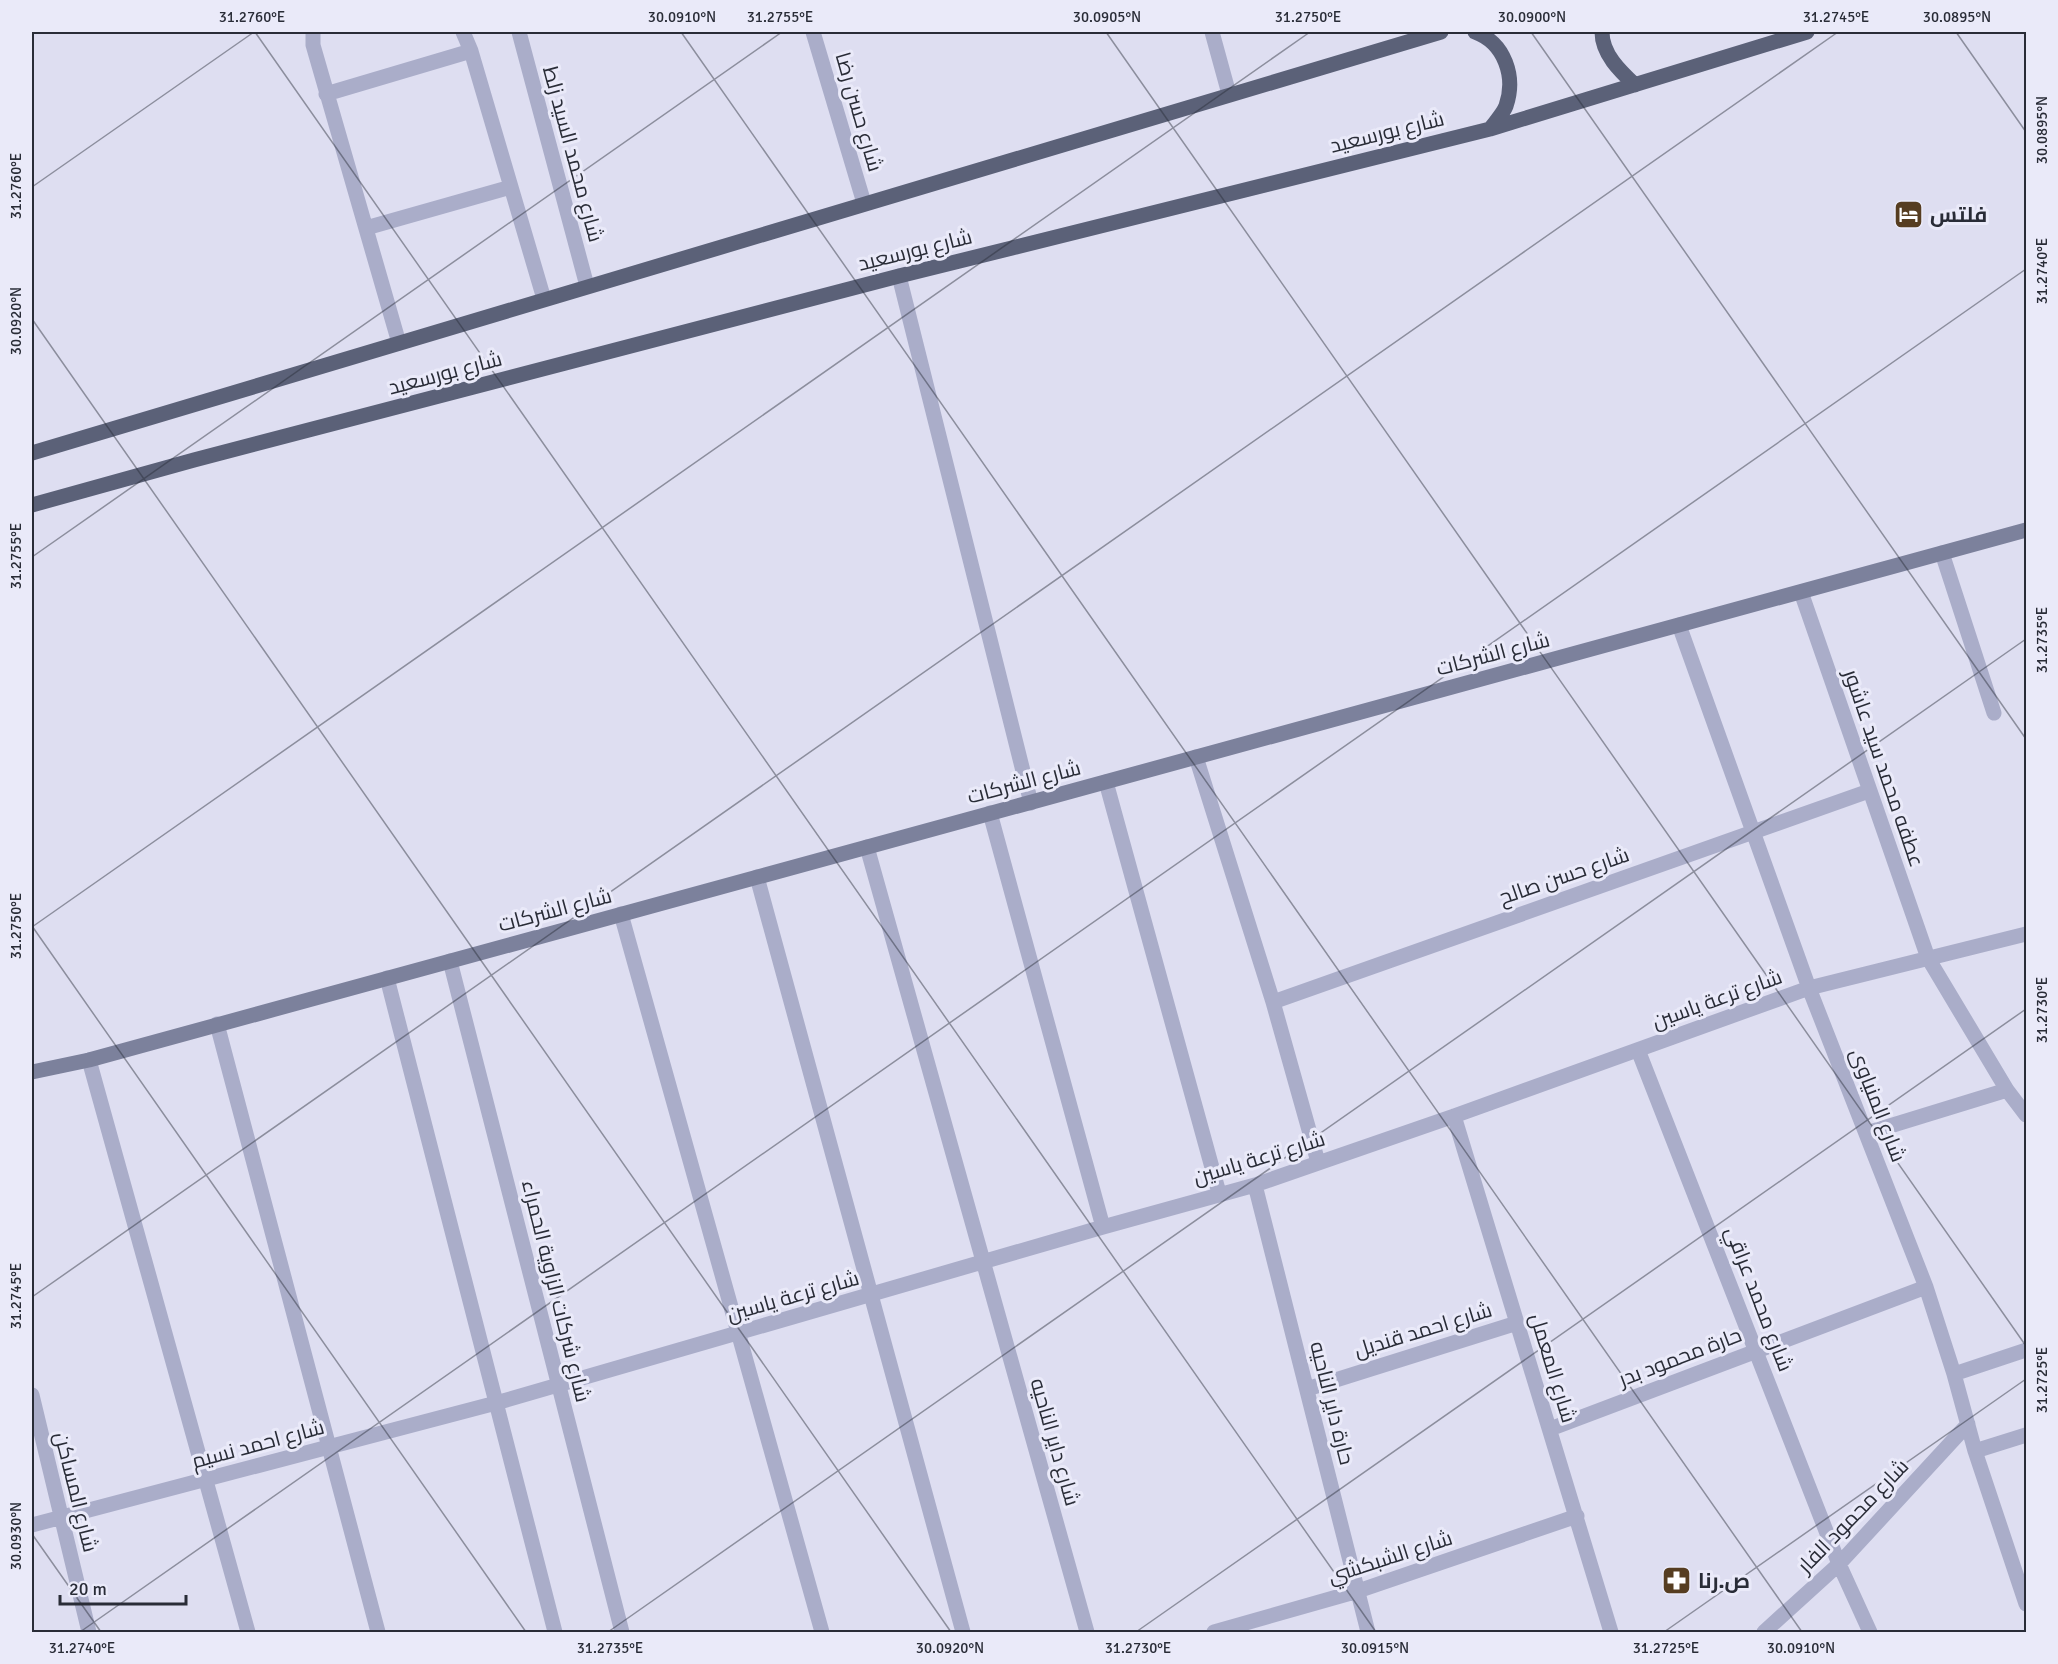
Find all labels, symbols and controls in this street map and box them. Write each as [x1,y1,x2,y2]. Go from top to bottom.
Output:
text: 31.2760°E [219,8,285,26]
text: 30.0910°N [648,8,716,26]
text: 31.2755°E [747,8,813,26]
text: 30.0905°N [1073,8,1141,26]
text: 31.2750°E [1275,8,1341,26]
text: 30.0900°N [1498,8,1566,26]
text: 31.2745°E [1803,8,1869,26]
text: 30.0895°N [1923,8,1991,26]
street label: شارع حسن رضا [829,49,888,175]
street label: شارع محمد السيد زلط [536,63,609,245]
text: 30.0895°N [2033,96,2051,164]
street label: شارع بورسعيد [1327,105,1447,160]
text: 31.2760°E [7,153,25,219]
hotel icon: فلتس [1893,199,1925,231]
place label: فلتس [1930,202,1987,228]
street label: شارع بورسعيد [855,223,975,278]
text: 31.2740°E [2033,238,2051,304]
text: 30.0920°N [7,287,25,355]
street label: شارع بورسعيد [385,345,505,402]
text: 31.2755°E [7,523,25,589]
text: 31.2735°E [2033,607,2051,673]
street label: شارع الشركات [1433,626,1553,683]
street label: عطفه محمد سيد عاشور [1838,665,1930,870]
street label: شارع الشركات [964,754,1084,811]
street label: شارع حسن صالح [1495,842,1633,911]
street label: شارع الشركات [495,882,615,939]
text: 31.2750°E [7,893,25,959]
street label: شارع ترعة ياسين [1648,963,1786,1035]
text: 31.2730°E [2033,977,2051,1043]
street label: شارع المنياوى [1843,1044,1912,1166]
street label: شارع ترعة ياسين [1190,1126,1328,1191]
street label: شارع شركات الزاوية الحمراء [515,1177,596,1405]
street label: شارع محمد عراقي [1717,1223,1799,1376]
text: 31.2745°E [7,1263,25,1329]
street label: شارع ترعة ياسين [724,1265,862,1328]
street label: شارع احمد قنديل [1351,1297,1496,1364]
street label: شارع المعمل [1523,1310,1582,1426]
street label: حارة محمود بدر [1614,1322,1745,1393]
street label: حارة داير الناحيه [1304,1339,1360,1467]
text: 31.2725°E [2033,1347,2051,1413]
street label: شارع داير الناحيه [1023,1375,1086,1509]
street label: شارع احمد نسيم [189,1414,327,1475]
street label: شارع المساكن [48,1429,103,1555]
street label: شارع محمود الفار [1791,1453,1915,1580]
text: 30.0930°N [7,1502,25,1570]
street label: شارع الشبكشي [1324,1525,1456,1591]
pharmacy icon: ص.رنا [1661,1565,1693,1597]
scale bar [60,1568,186,1606]
place label: ص.رنا [1698,1568,1750,1594]
text: 20 m [69,1578,107,1600]
text: 31.2740°E [49,1639,115,1657]
text: 31.2735°E [577,1639,643,1657]
text: 30.0920°N [916,1639,984,1657]
text: 31.2730°E [1105,1639,1171,1657]
text: 30.0915°N [1341,1639,1409,1657]
text: 31.2725°E [1633,1639,1699,1657]
text: 30.0910°N [1767,1639,1835,1657]

